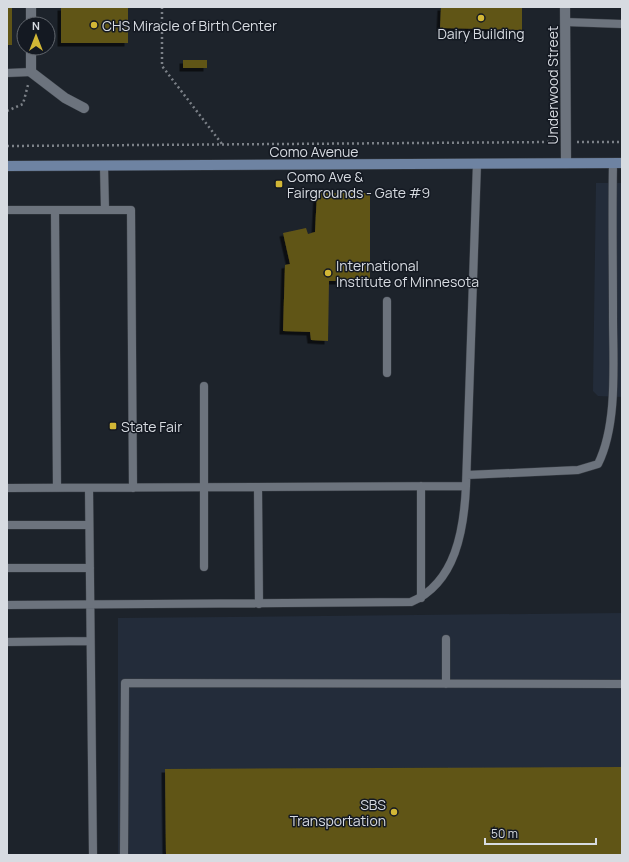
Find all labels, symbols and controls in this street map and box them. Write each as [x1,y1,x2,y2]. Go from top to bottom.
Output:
marker: Dairy Building [476,13,486,23]
north arrow [16,16,56,56]
place label: CHS Miracle of Birth Center [102,16,277,35]
text: N [32,18,40,33]
marker: CHS Miracle of Birth Center [89,20,99,30]
place label: Dairy Building [437,24,525,43]
street label: Underwood Street [543,25,562,144]
street label: Como Avenue [269,142,359,161]
place label: Como Ave & Fairgrounds - Gate #9 [287,167,430,202]
marker: Como Ave & Fairgrounds - Gate #9 [274,179,284,189]
place label: International Institute of Minnesota [336,256,479,291]
marker: International Institute of Minnesota [323,268,333,278]
place label: State Fair [121,417,182,436]
marker: State Fair [108,421,118,431]
place label: SBS Transportation [290,795,386,830]
marker: SBS Transportation [389,807,399,817]
scale bar [485,820,596,846]
text: 50 m [491,825,518,842]

